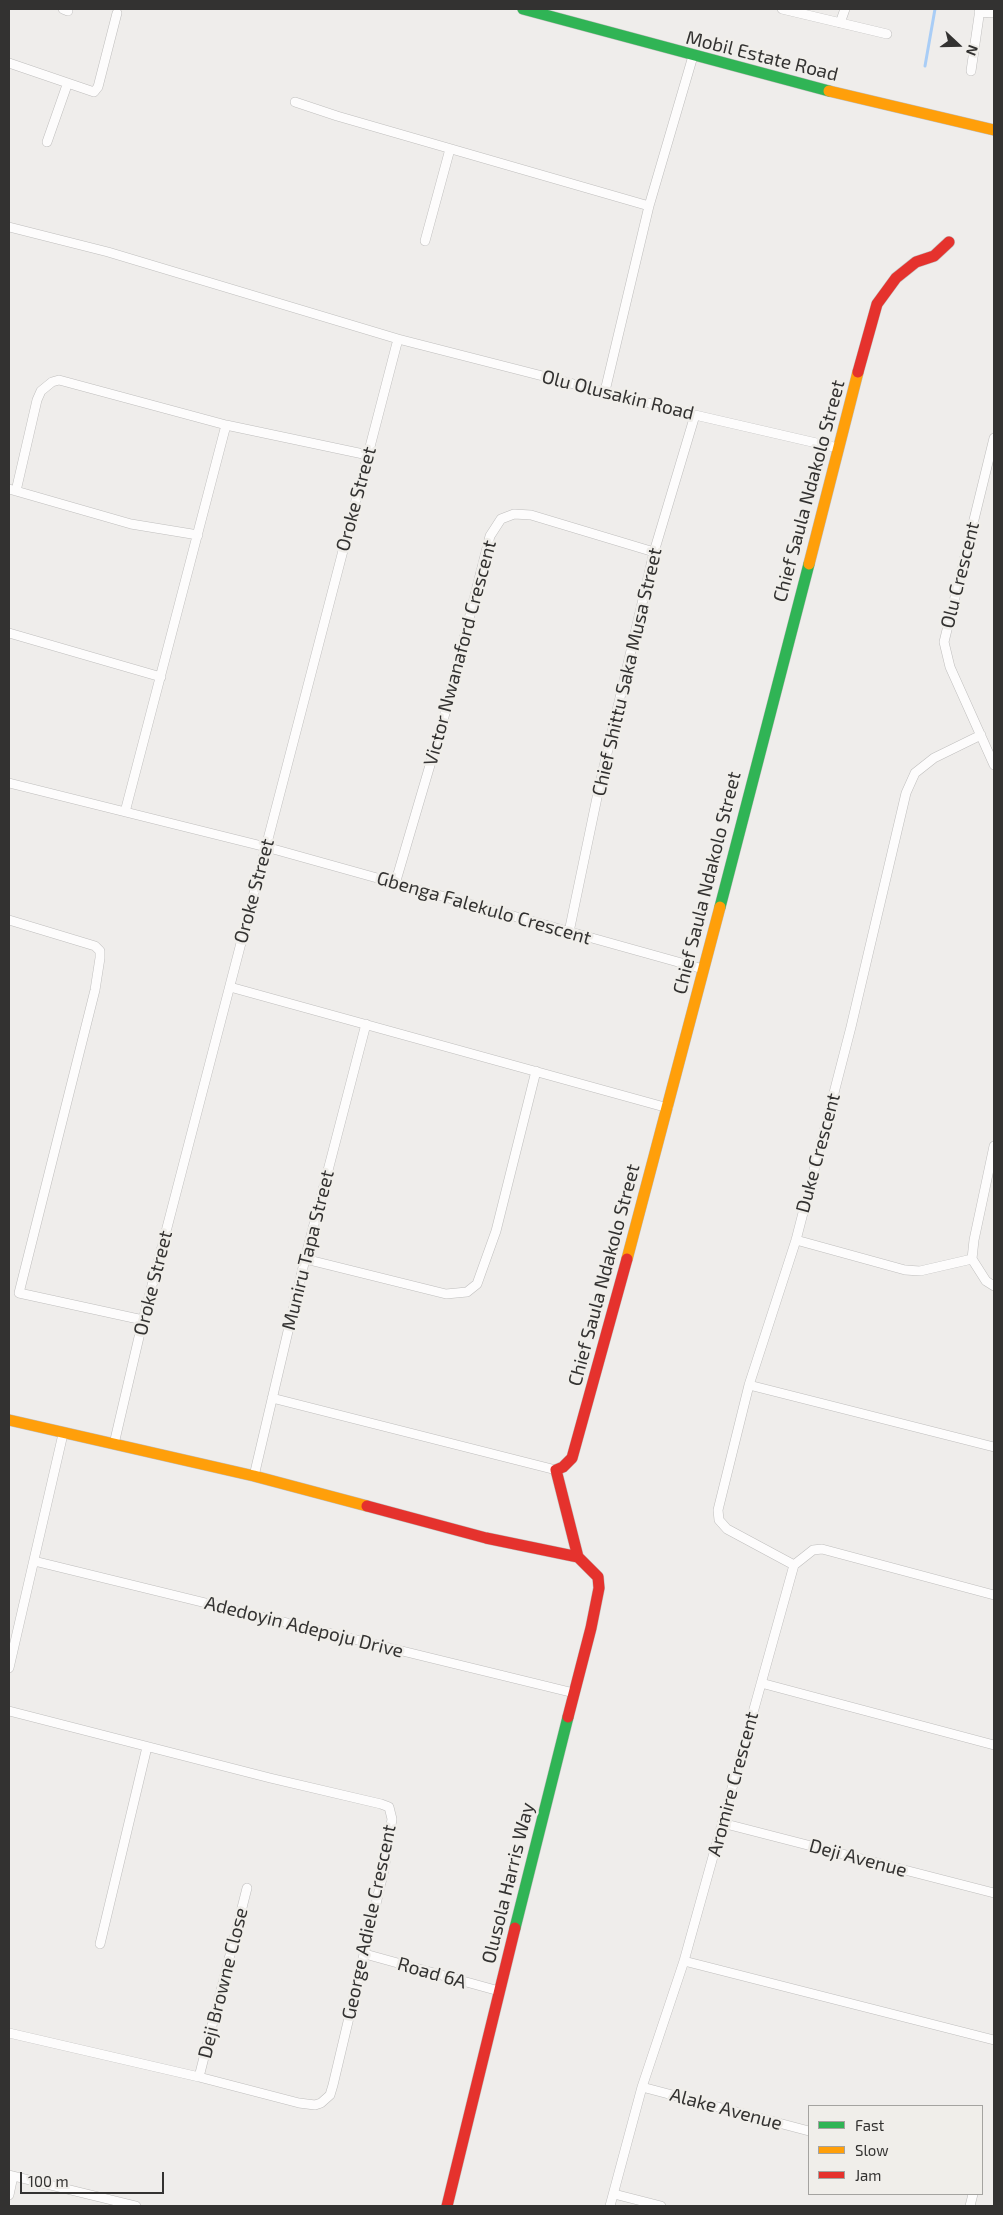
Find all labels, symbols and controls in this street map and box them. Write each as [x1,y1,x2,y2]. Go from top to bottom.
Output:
north arrow [933,20,983,70]
street label: Mobil Estate Road [683,26,841,86]
text: N [963,43,982,58]
street label: Olu Olusakin Road [540,365,696,425]
street label: Chief Saula Ndakolo Street [768,378,850,604]
street label: Oroke Street [331,444,381,554]
street label: Olu Crescent [936,519,984,631]
street label: Victor Nwanaford Crescent [419,538,501,768]
street label: Chief Shittu Saka Musa Street [587,546,667,798]
street label: Chief Saula Ndakolo Street [668,769,746,997]
street label: Oroke Street [229,836,279,946]
street label: Gbenga Falekulo Crescent [374,866,594,950]
street label: Duke Crescent [791,1091,845,1215]
street label: Chief Saula Ndakolo Street [563,1162,645,1388]
street label: Muniru Tapa Street [277,1168,339,1332]
street label: Oroke Street [129,1228,177,1338]
street label: Adedoyin Adepoju Drive [202,1591,406,1663]
street label: Aromire Crescent [703,1709,763,1859]
street label: Olusola Harris Way [477,1800,539,1966]
street label: George Adiele Crescent [337,1822,401,2022]
street label: Deji Avenue [807,1834,909,1882]
street label: Deji Browne Close [193,1905,253,2061]
street label: Road 6A [395,1952,469,1994]
street label: Alake Avenue [667,2083,785,2135]
legend [808,2105,983,2195]
text: Fast [855,2116,884,2134]
text: Slow [855,2141,889,2159]
scale bar [22,2162,166,2194]
text: Jam [855,2166,881,2184]
text: 100 m [28,2172,69,2190]

